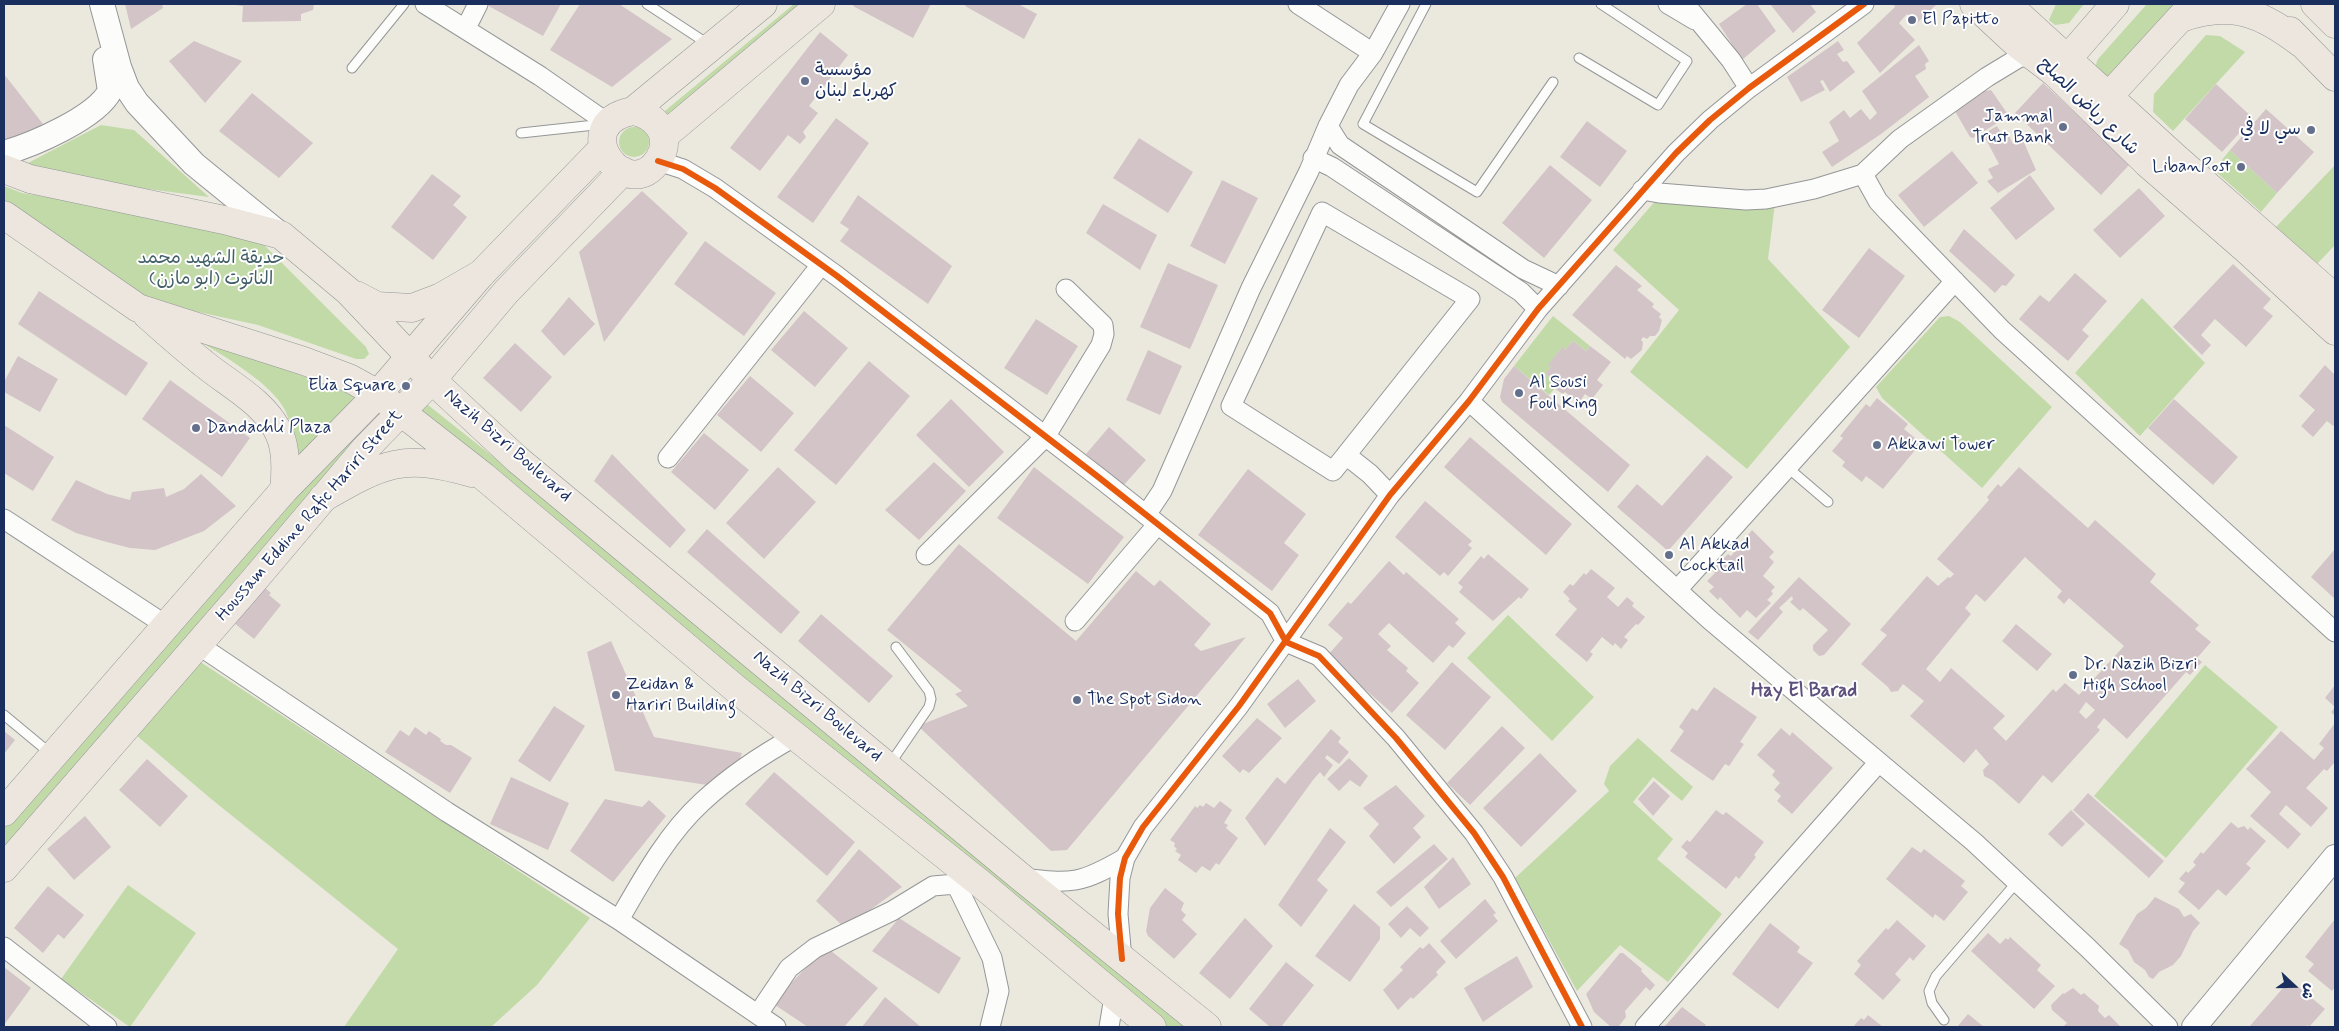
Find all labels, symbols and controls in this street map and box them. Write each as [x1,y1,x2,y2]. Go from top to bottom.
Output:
place label: El Papitto [1922,9,1999,31]
marker: El Papitto [1906,14,1918,26]
street label: شارع رياض الصلح [2033,54,2143,160]
place label: مؤسسة كهرباء لبنان [815,60,897,102]
marker: مؤسسة كهرباء لبنان [799,75,811,87]
place label: Jammal Trust Bank [1972,106,2053,148]
place label: سي لا في [2240,119,2301,141]
marker: Jammal Trust Bank [2057,121,2069,133]
marker: سي لا في [2305,124,2317,136]
place label: LibanPost [2152,156,2231,178]
marker: LibanPost [2235,161,2247,173]
park label: حديقة الشهيد محمد الناتوت (ابو مازن) [137,248,285,290]
place label: Al Sousi Foul King [1529,372,1597,414]
place label: Elia Square [308,375,396,397]
marker: Elia Square [400,380,412,392]
street label: Nazih Bizri Boulevard [439,385,575,507]
marker: Al Sousi Foul King [1513,387,1525,399]
street label: Houssam Eddine Rafic Hariri Street [212,406,408,626]
place label: Dandachli Plaza [206,417,331,439]
marker: Dandachli Plaza [190,422,202,434]
place label: Akkawi Tower [1887,434,1995,456]
marker: Akkawi Tower [1871,439,1883,451]
place label: Al Akkad Cocktail [1679,534,1749,576]
marker: Al Akkad Cocktail [1663,549,1675,561]
street label: Nazih Bizri Boulevard [748,647,886,767]
place label: Dr. Nazih Bizri High School [2083,654,2197,696]
marker: Dr. Nazih Bizri High School [2067,669,2079,681]
place label: Zeidan & Hariri Building [626,674,736,716]
district label: Hay El Barad [1751,681,1857,703]
marker: Zeidan & Hariri Building [610,689,622,701]
place label: The Spot Sidon [1087,689,1201,711]
marker: The Spot Sidon [1071,694,1083,706]
north arrow [2269,961,2319,1011]
text: ش [2297,981,2319,1002]

